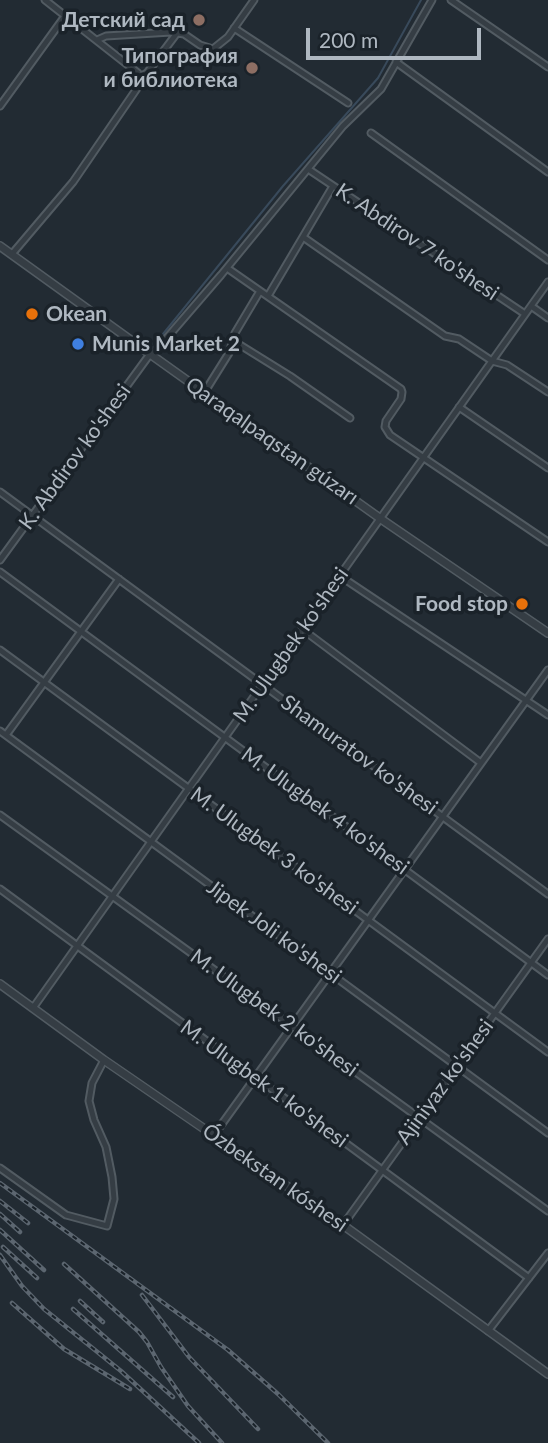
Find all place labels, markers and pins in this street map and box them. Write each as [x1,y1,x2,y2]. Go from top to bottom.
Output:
place label: Детский сад [62,7,185,33]
marker: Детский сад [191,12,207,28]
place label: Типография и библиотека [104,43,238,93]
marker: Типография и библиотека [244,60,260,76]
place label: Okean [46,301,107,327]
marker: Okean [24,306,40,322]
place label: Munis Market 2 [92,331,240,357]
marker: Munis Market 2 [70,336,86,352]
place label: Food stop [415,591,508,617]
marker: Food stop [514,596,530,612]

